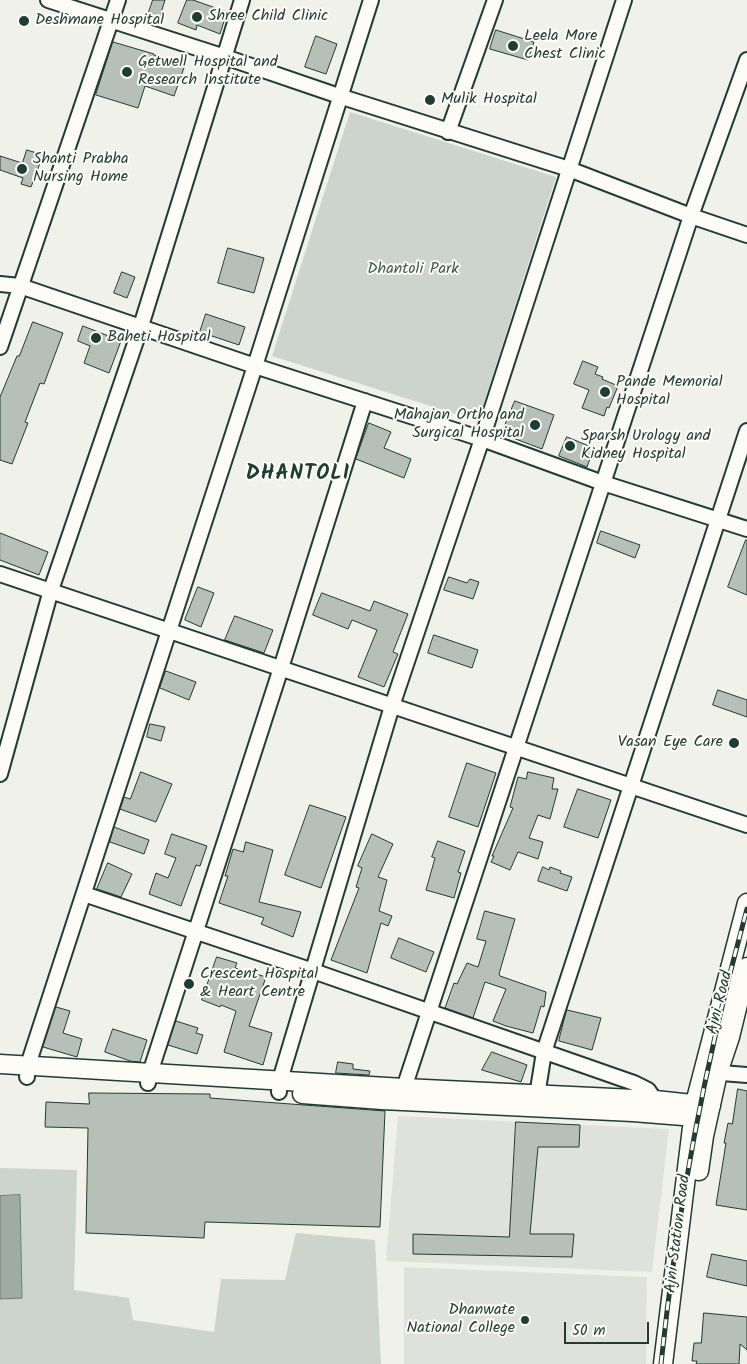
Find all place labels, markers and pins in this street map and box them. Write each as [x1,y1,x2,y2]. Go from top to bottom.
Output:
place label: Shree Child Clinic [208,7,328,27]
marker: Shree Child Clinic [190,10,204,24]
place label: Deshmane Hospital [35,11,164,31]
marker: Deshmane Hospital [17,14,31,28]
place label: Leela More Chest Clinic [524,27,606,65]
marker: Leela More Chest Clinic [506,39,520,53]
place label: Getwell Hospital and Research Institute [138,53,278,91]
marker: Getwell Hospital and Research Institute [120,65,134,79]
place label: Mulik Hospital [441,90,537,110]
marker: Mulik Hospital [423,93,437,107]
place label: Shanti Prabha Nursing Home [33,150,128,188]
marker: Shanti Prabha Nursing Home [15,162,29,176]
place label: Baheti Hospital [107,328,211,348]
marker: Baheti Hospital [89,331,103,345]
place label: Pande Memorial Hospital [616,373,723,411]
marker: Pande Memorial Hospital [598,385,612,399]
place label: Mahajan Ortho and Surgical Hospital [394,406,524,444]
marker: Mahajan Ortho and Surgical Hospital [528,418,542,432]
place label: Sparsh Urology and Kidney Hospital [581,427,711,465]
marker: Sparsh Urology and Kidney Hospital [563,439,577,453]
place label: Vasan Eye Care [618,733,723,753]
marker: Vasan Eye Care [727,736,741,750]
place label: Crescent Hospital & Heart Centre [200,965,318,1003]
marker: Crescent Hospital & Heart Centre [182,977,196,991]
place label: Dhanwate National College [406,1301,515,1339]
marker: Dhanwate National College [519,1314,531,1326]

